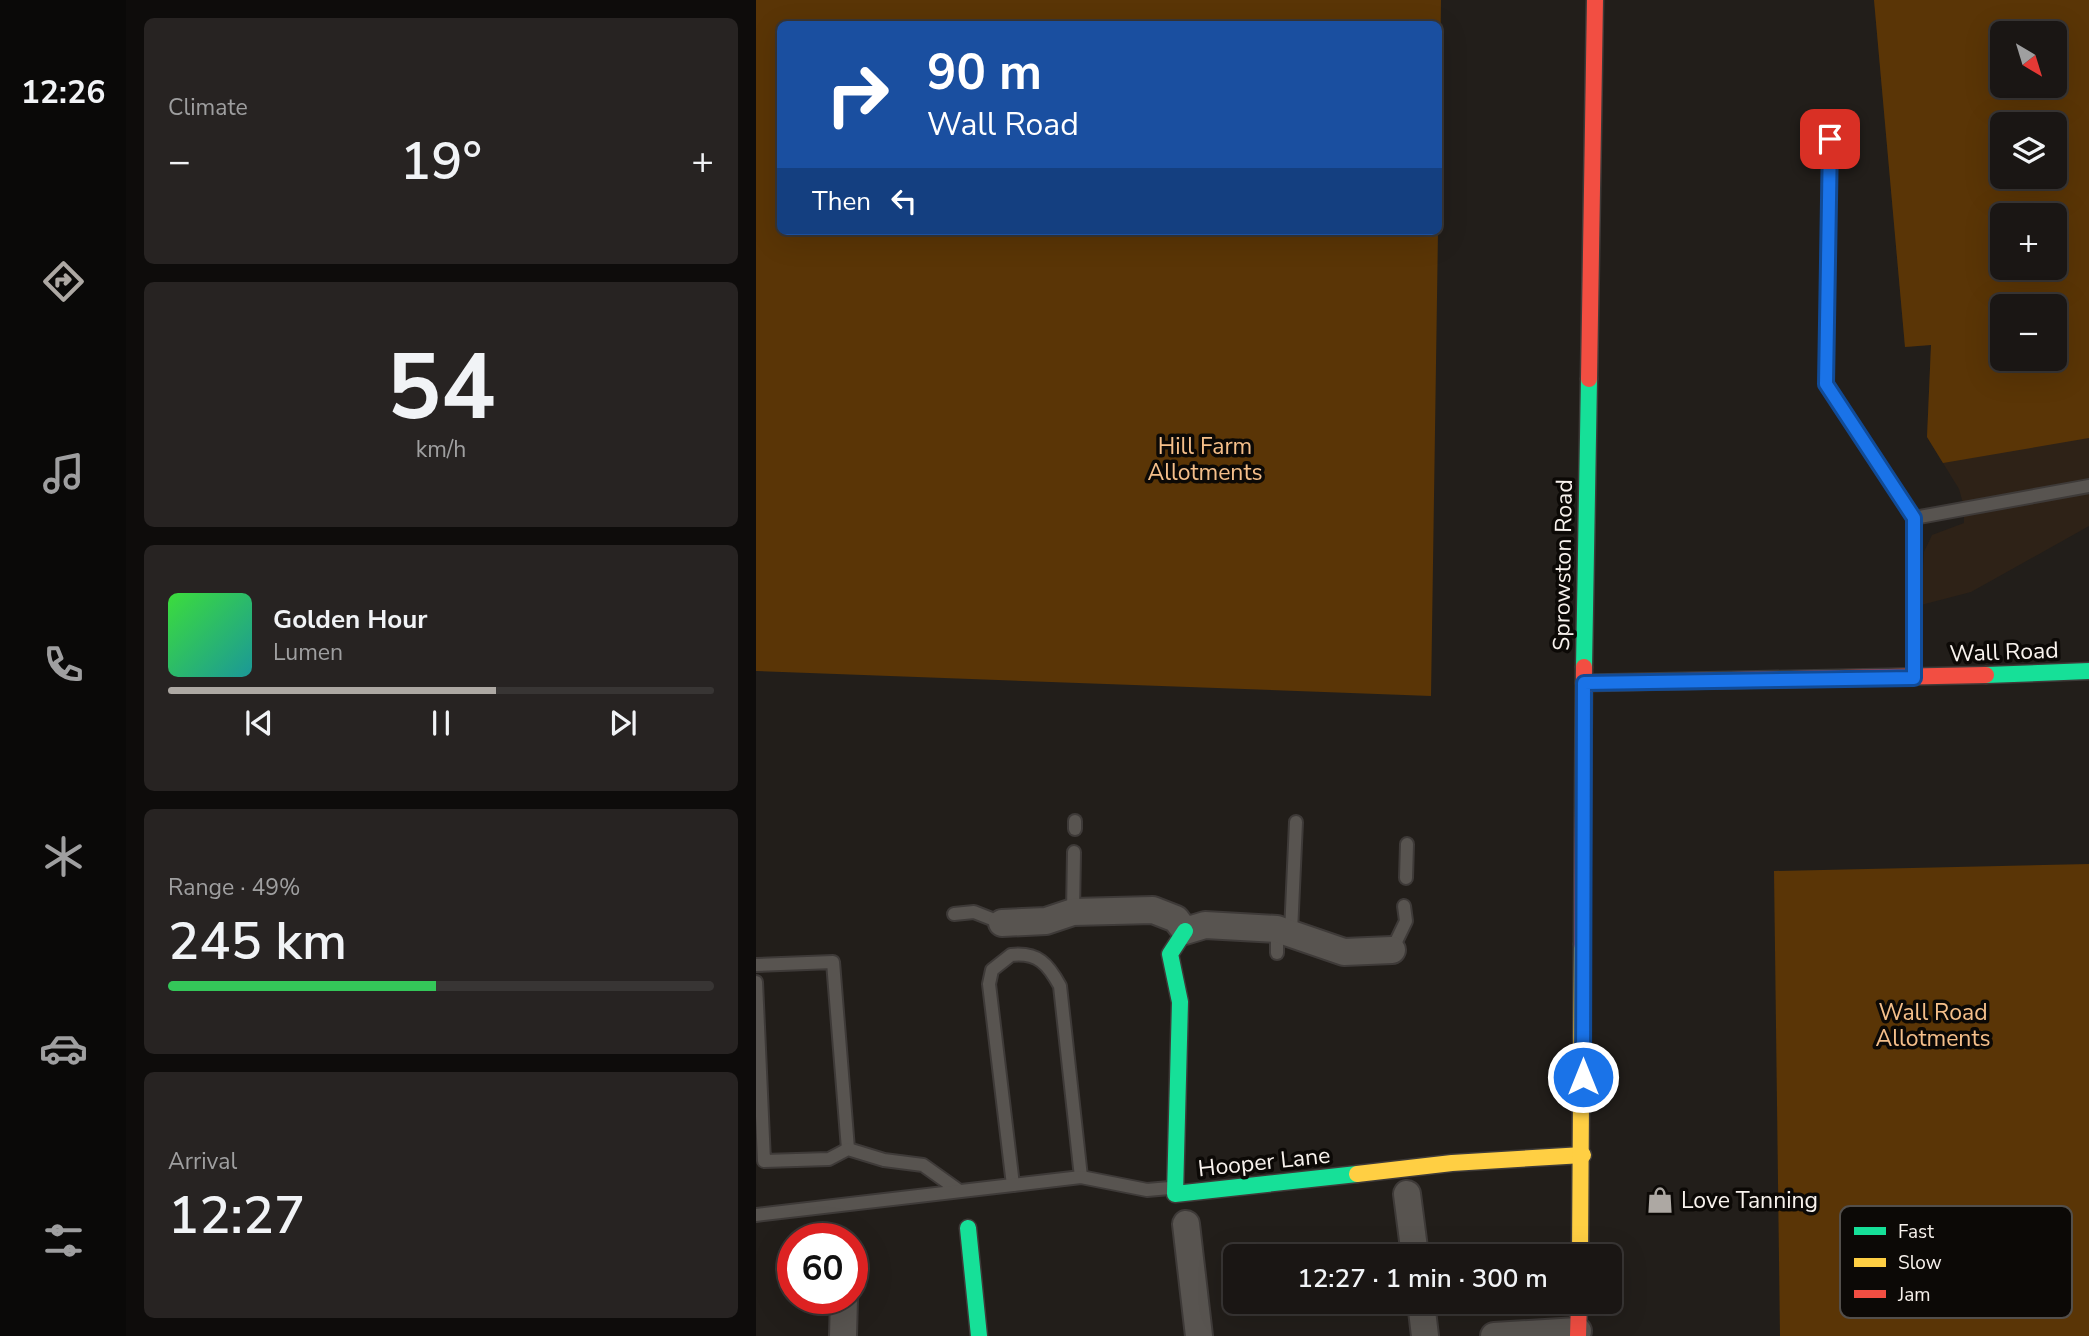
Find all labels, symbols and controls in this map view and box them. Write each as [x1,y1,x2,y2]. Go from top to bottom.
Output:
north arrow [1990,21,2067,98]
map controls [1990,21,2067,371]
text: 90 m [927,39,1042,106]
icon: right [812,49,903,140]
text: 12:26 [21,71,105,114]
text: Climate [168,92,248,123]
text: Wall Road [927,103,1079,146]
pin [1800,109,1860,169]
button: layers [1990,112,2067,189]
icon: arrive [1811,120,1849,158]
text: 19° [400,126,482,197]
text: − [168,136,191,187]
text: + [691,136,714,187]
icon: left [885,182,923,220]
text: Then [812,184,871,219]
button: + [1990,203,2067,280]
icon: directions [39,257,88,306]
button: − [1990,294,2067,371]
text: 54 [386,326,496,450]
park label: Hill Farm Allotments [1147,431,1263,488]
text: km/h [416,434,466,465]
icon: music [39,449,88,498]
street label: Sprowston Road [1546,479,1580,651]
text: Golden Hour [273,602,428,637]
street label: Wall Road [1949,635,2059,669]
text: Lumen [273,637,343,668]
icon: phone [39,640,88,689]
icon: previous [240,704,278,742]
icon: pause [422,704,460,742]
icon: next [604,704,642,742]
icon: climate [39,832,88,881]
text: Range · 49% [168,872,300,903]
text: 245 km [168,906,347,977]
park label: Wall Road Allotments [1875,997,1991,1054]
icon: car [39,1024,88,1073]
position arrow [1546,1040,1620,1114]
street label: Hooper Lane [1196,1140,1332,1184]
text: Arrival [168,1146,237,1177]
text: 12:27 [168,1180,305,1251]
shop icon: Love Tanning [1645,1185,1675,1215]
place label: Love Tanning [1681,1185,1818,1216]
legend [1840,1206,2072,1318]
icon: filters [39,1216,88,1265]
text: Fast [1898,1219,1934,1245]
speed limit sign: 60 [777,1223,868,1314]
text: Slow [1898,1250,1942,1276]
text: 12:27 · 1 min · 300 m [1297,1261,1548,1296]
text: Jam [1897,1282,1931,1308]

